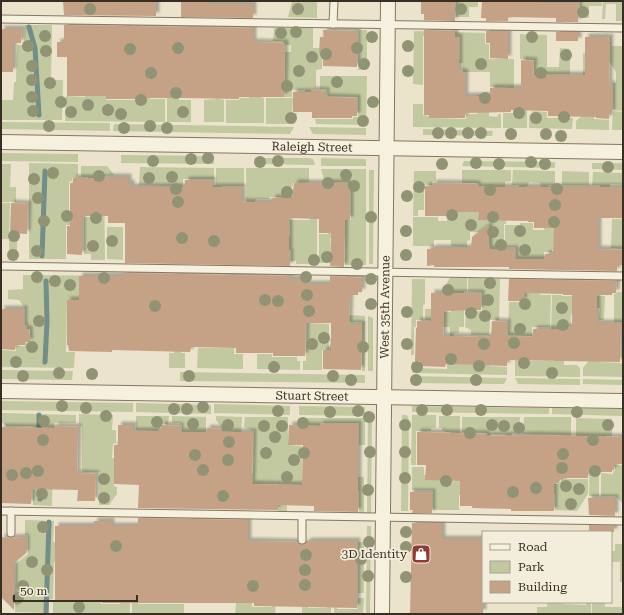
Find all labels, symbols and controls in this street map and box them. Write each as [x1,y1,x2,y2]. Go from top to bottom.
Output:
street label: Raleigh Street [271,139,353,155]
street label: West 35th Avenue [377,255,393,359]
street label: Stuart Street [275,388,349,404]
legend [482,531,612,603]
text: Road [518,540,548,554]
shop icon: 3D Identity [410,543,432,565]
place label: 3D Identity [342,547,408,561]
text: Park [518,560,545,574]
scale bar [14,577,137,603]
text: Building [518,580,567,594]
text: 50 m [20,584,47,598]

